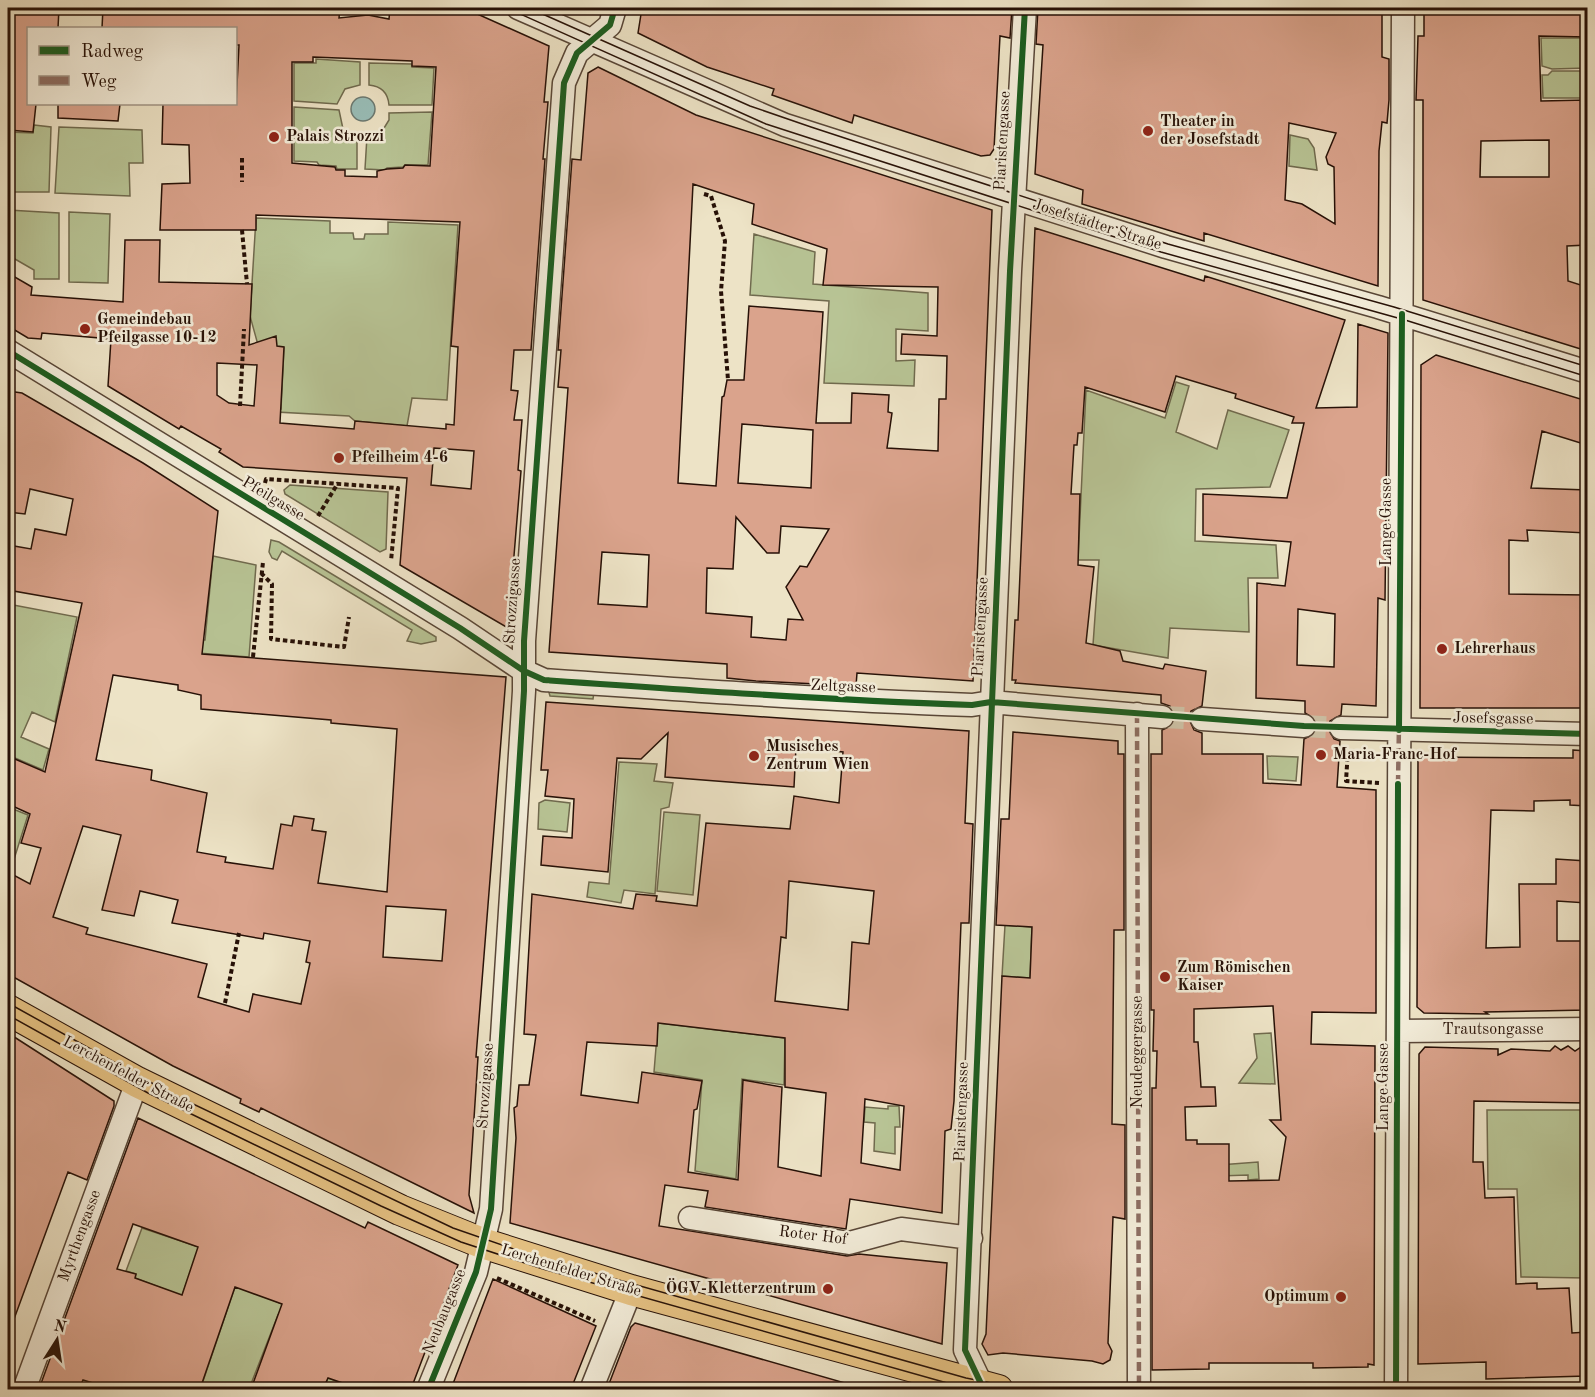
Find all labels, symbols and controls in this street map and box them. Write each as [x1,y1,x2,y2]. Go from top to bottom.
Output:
legend [27,27,237,105]
text: Radweg [81,43,144,61]
text: Weg [81,73,117,91]
street label: Piaristengasse [992,90,1014,192]
place label: Theater in der Josefstadt [1160,114,1260,148]
marker: Theater in der Josefstadt [1141,124,1155,138]
place label: Palais Strozzi [286,129,384,145]
marker: Palais Strozzi [267,130,281,144]
street label: Josefstädter Straße [1030,197,1164,253]
place label: Gemeindebau Pfeilgasse 10-12 [97,312,217,346]
marker: Gemeindebau Pfeilgasse 10-12 [78,322,92,336]
place label: Pfeilheim 4-6 [351,450,448,466]
marker: Pfeilheim 4-6 [332,451,346,465]
street label: Pfeilgasse [239,474,307,524]
street label: Lange Gasse [1379,478,1395,566]
street label: Strozzigasse [502,557,524,645]
street label: Piaristengasse [970,576,992,678]
place label: Lehrerhaus [1454,641,1536,657]
marker: Lehrerhaus [1435,642,1449,656]
street label: Zeltgasse [810,678,876,696]
street label: Josefsgasse [1452,710,1534,728]
place label: Musisches Zentrum Wien [766,739,869,773]
place label: Maria-Franc-Hof [1333,747,1457,763]
marker: Maria-Franc-Hof [1314,748,1328,762]
marker: Musisches Zentrum Wien [747,749,761,763]
place label: Zum Römischen Kaiser [1177,960,1291,994]
marker: Zum Römischen Kaiser [1158,970,1172,984]
street label: Neudeggergasse [1130,996,1146,1108]
street label: Trautsongasse [1442,1022,1544,1038]
street label: Lerchenfelder Straße [60,1034,196,1116]
street label: Strozzigasse [475,1042,497,1130]
street label: Lange Gasse [1376,1043,1392,1131]
street label: Piaristengasse [952,1062,972,1162]
street label: Myrthengasse [56,1188,104,1284]
street label: Roter Hof [778,1224,849,1248]
street label: Lerchenfelder Straße [499,1242,643,1300]
street label: Neubaugasse [421,1267,469,1357]
place label: ÖGV-Kletterzentrum [666,1278,816,1297]
marker: ÖGV-Kletterzentrum [821,1282,835,1296]
place label: Optimum [1264,1289,1329,1305]
marker: Optimum [1334,1290,1348,1304]
north arrow [27,1310,87,1370]
text: N [52,1318,68,1337]

